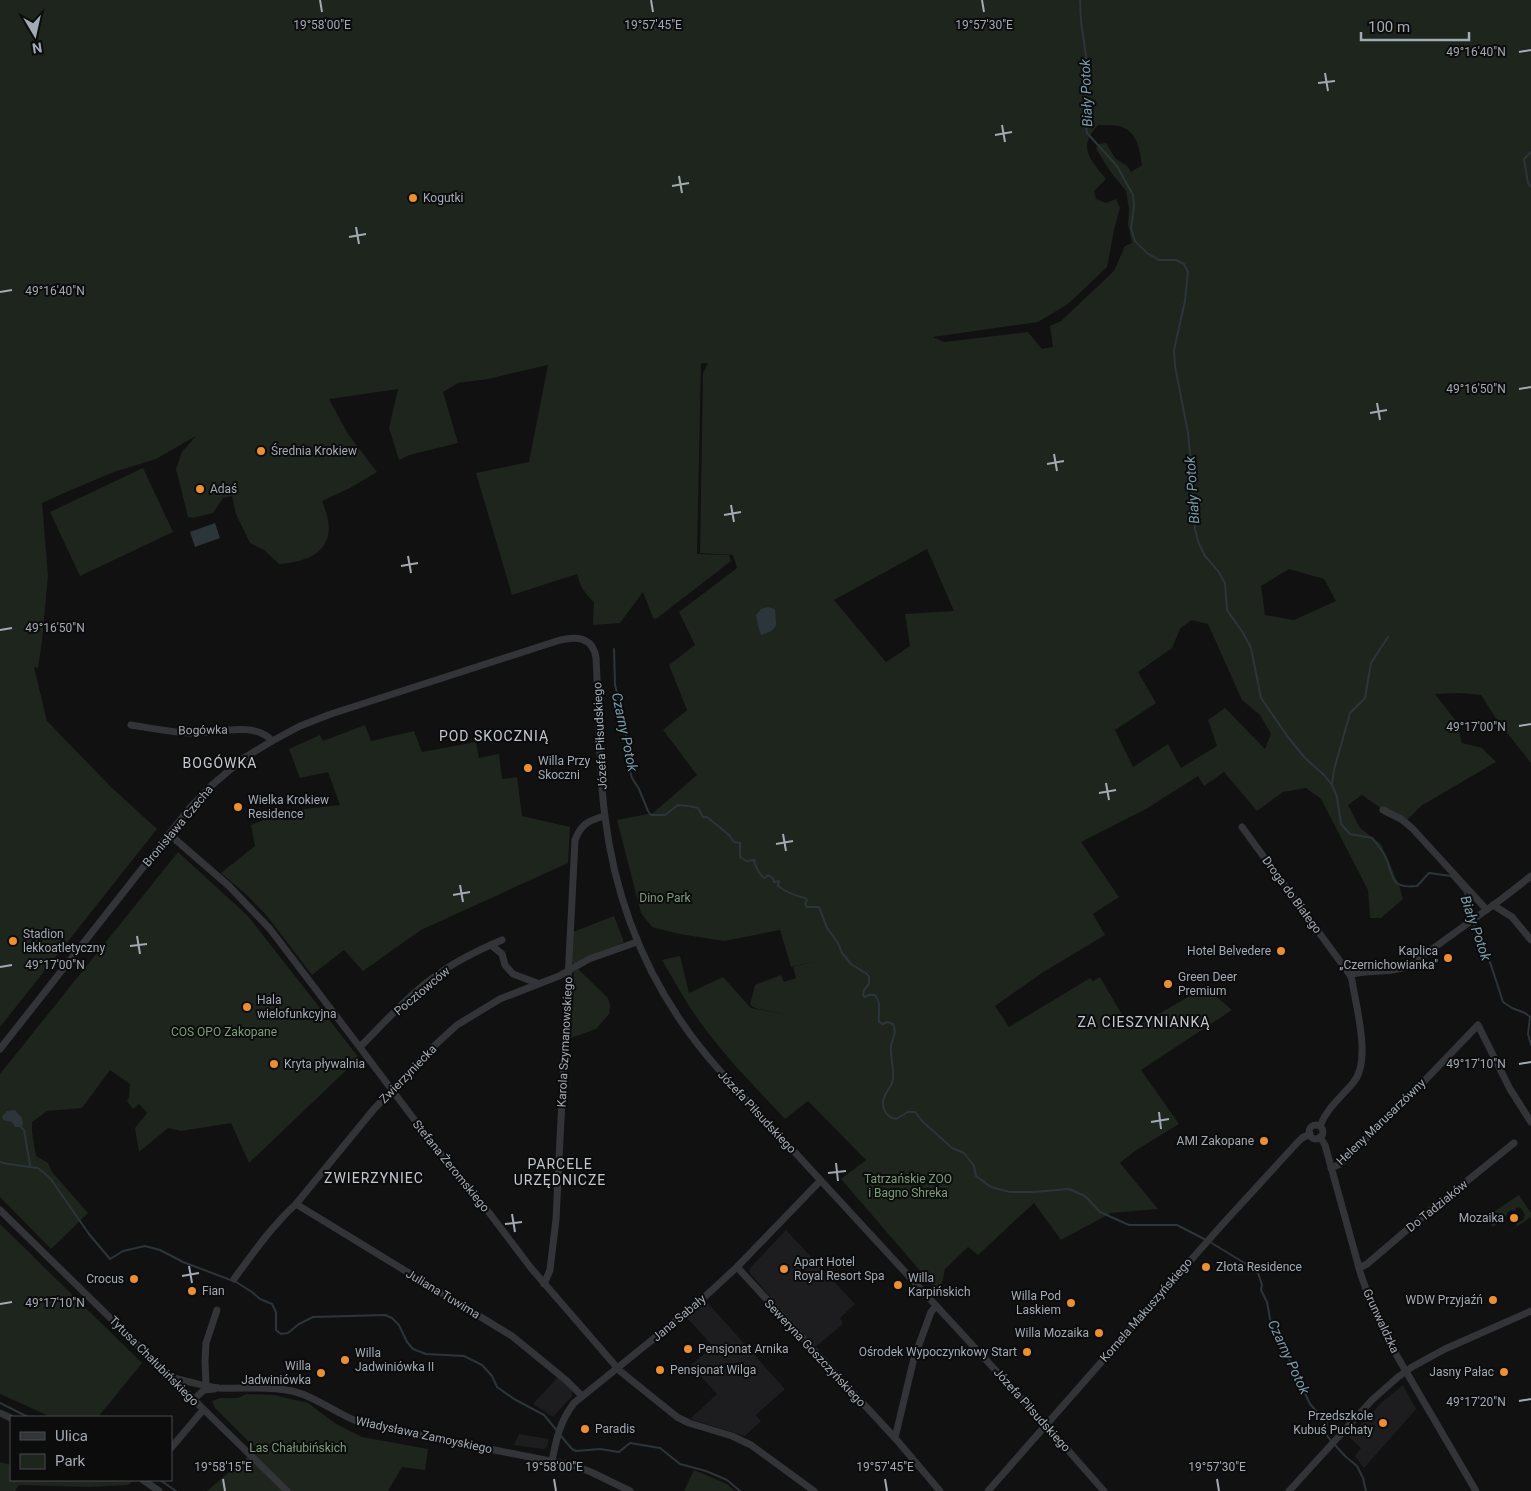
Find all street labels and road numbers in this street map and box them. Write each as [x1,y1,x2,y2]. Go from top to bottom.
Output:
street label: Józefa Piłsudskiego [590,682,610,790]
street label: Bogówka [178,723,228,737]
street label: Bronisława Czecha [140,783,216,869]
street label: Droga do Białego [1259,854,1325,936]
street label: Pocztowców [391,964,453,1018]
street label: Karola Szymanowskiego [555,976,575,1108]
street label: Zwierzyniecka [377,1042,439,1106]
street label: Józefa Piłsudskiego [715,1068,799,1156]
street label: Heleny Marusarzówny [1334,1076,1429,1168]
street label: Stefana Żeromskiego [410,1117,493,1215]
street label: Do Tadziaków [1404,1177,1470,1235]
street label: Kornela Makuszyńskiego [1097,1255,1195,1365]
street label: Juliana Tuwima [404,1266,482,1322]
street label: Grunwaldzka [1360,1287,1402,1355]
street label: Jana Sabały [650,1292,709,1344]
street label: Seweryna Goszczyńskiego [762,1296,869,1410]
street label: Tytusa Chałubińskiego [106,1313,202,1409]
street label: Józefa Piłsudskiego [991,1365,1073,1455]
street label: Władysława Zamoyskiego [354,1414,494,1456]

